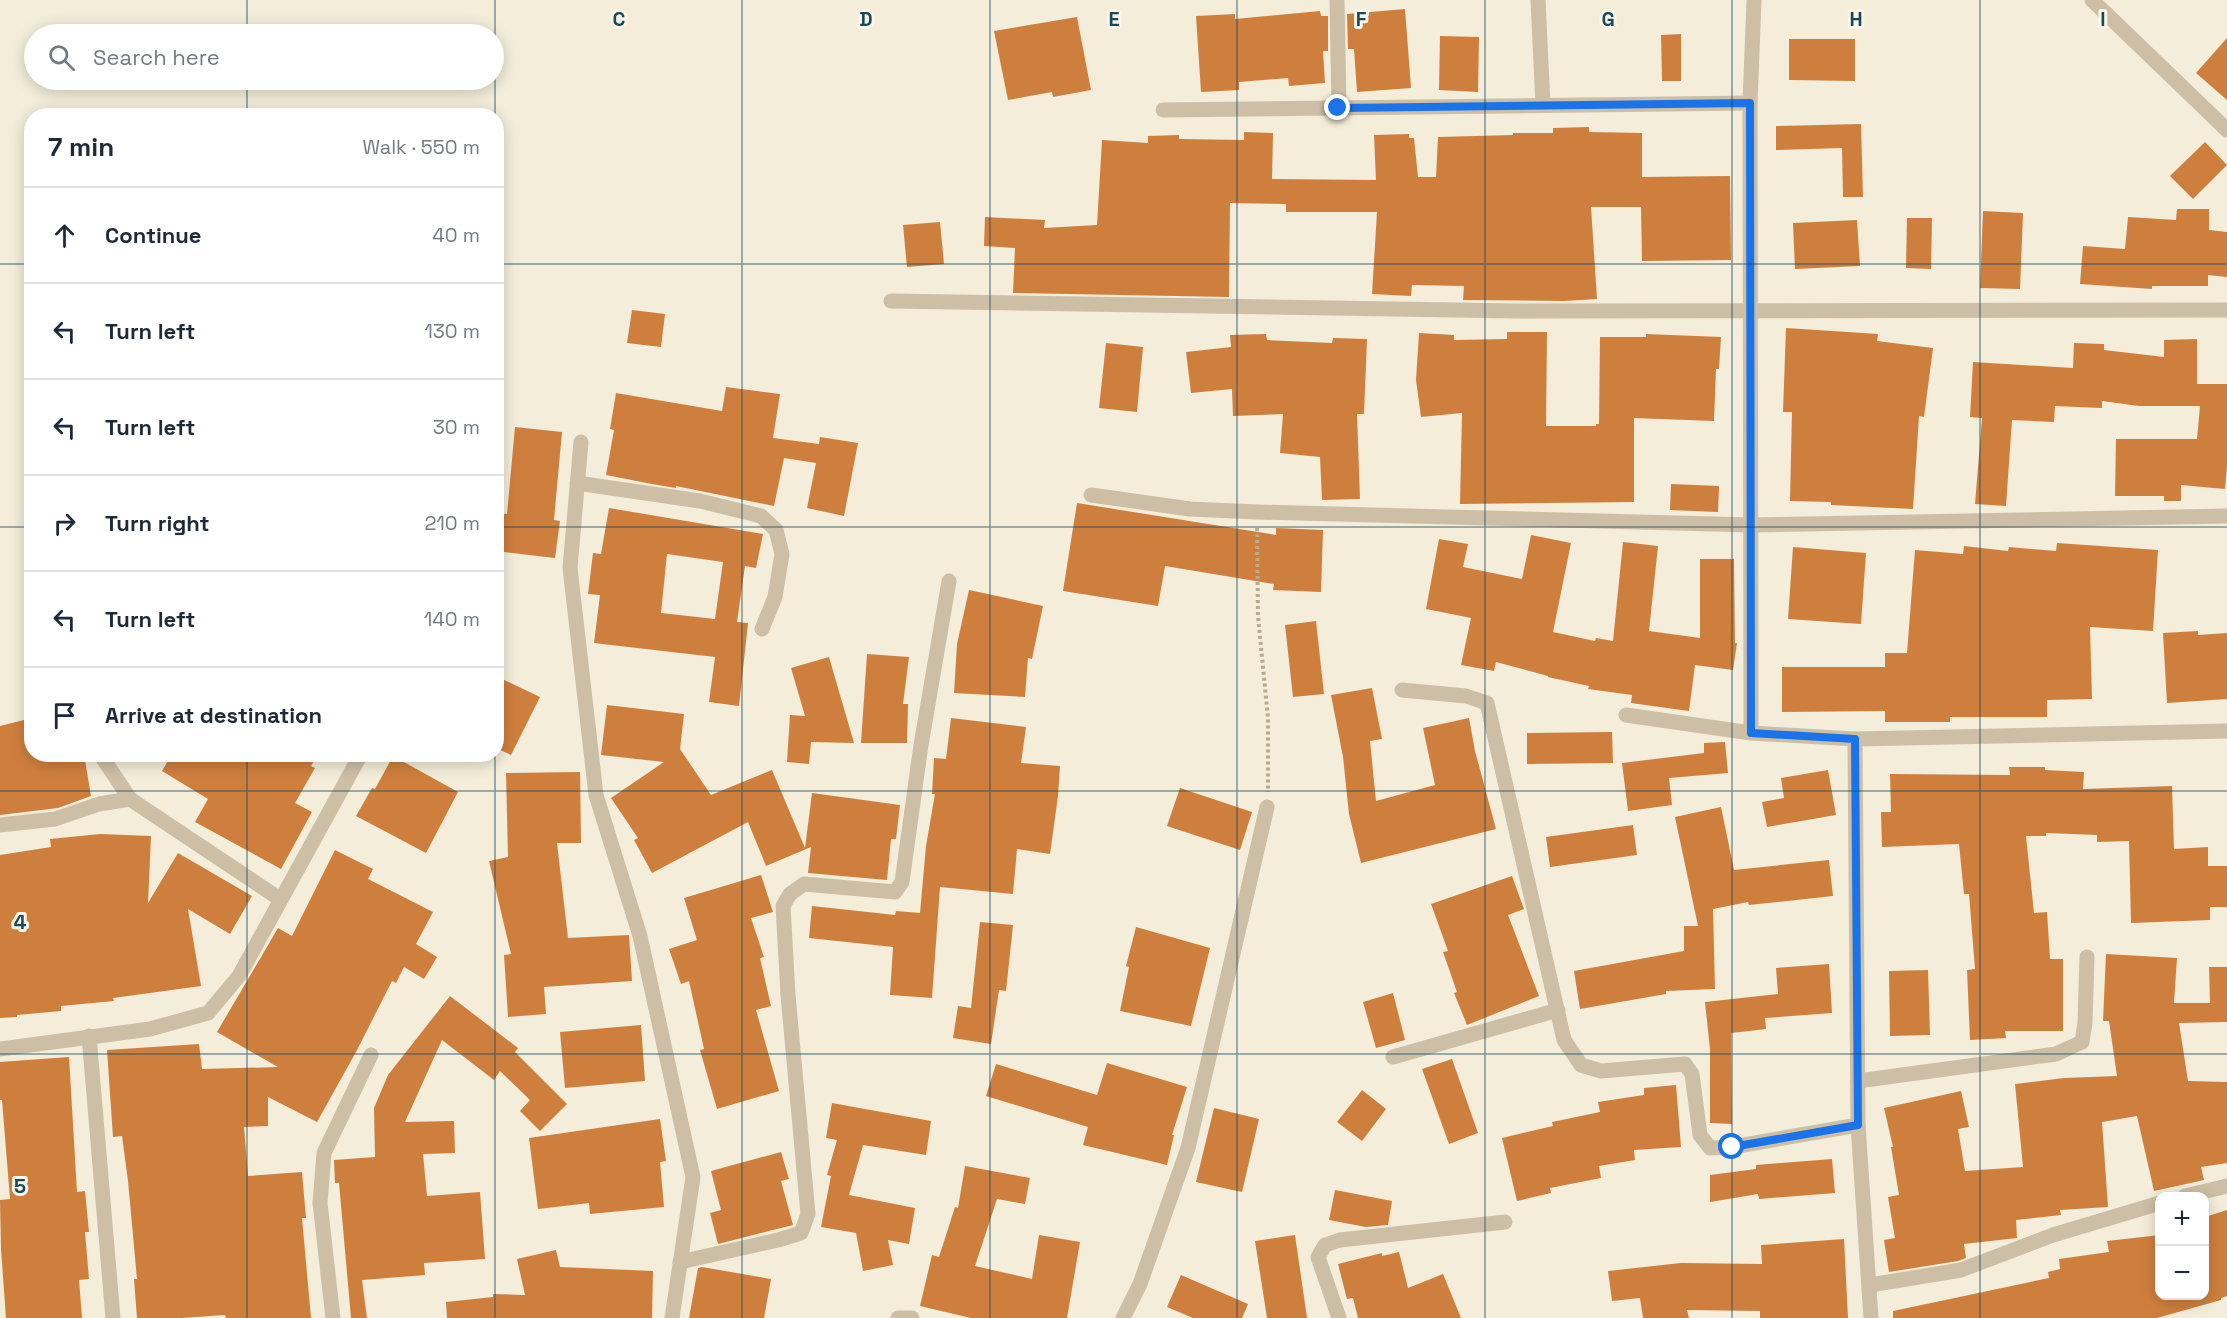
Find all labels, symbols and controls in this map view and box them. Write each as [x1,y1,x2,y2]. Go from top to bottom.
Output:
text: C [613,6,626,32]
text: D [859,6,873,32]
text: E [1108,6,1120,32]
text: F [1356,6,1367,32]
text: G [1601,6,1615,32]
text: H [1849,6,1863,32]
text: I [2100,6,2106,32]
search box [24,24,504,90]
icon: search [45,41,78,74]
text: Search here [93,43,220,71]
route end [1324,94,1350,120]
text: 7 min [48,130,114,164]
text: Walk · 550 m [362,134,480,160]
icon: ahead [48,219,81,252]
text: Continue [105,221,201,249]
text: 40 m [432,222,480,248]
icon: left [48,315,81,348]
text: Turn left [105,317,195,345]
text: 130 m [424,318,480,344]
icon: left [48,411,81,444]
text: Turn left [105,413,195,441]
text: 30 m [433,414,480,440]
icon: right [48,507,81,540]
text: Turn right [105,509,210,537]
text: 210 m [424,510,480,536]
icon: left [48,603,81,636]
text: Turn left [105,605,195,633]
text: 140 m [424,606,480,632]
icon: arrive [48,699,81,732]
text: Arrive at destination [105,701,322,729]
text: 4 [14,909,27,935]
route start [1718,1133,1744,1159]
text: 5 [14,1173,26,1199]
map controls [2155,1192,2209,1300]
button: + [2155,1192,2209,1246]
button: − [2155,1246,2209,1300]

